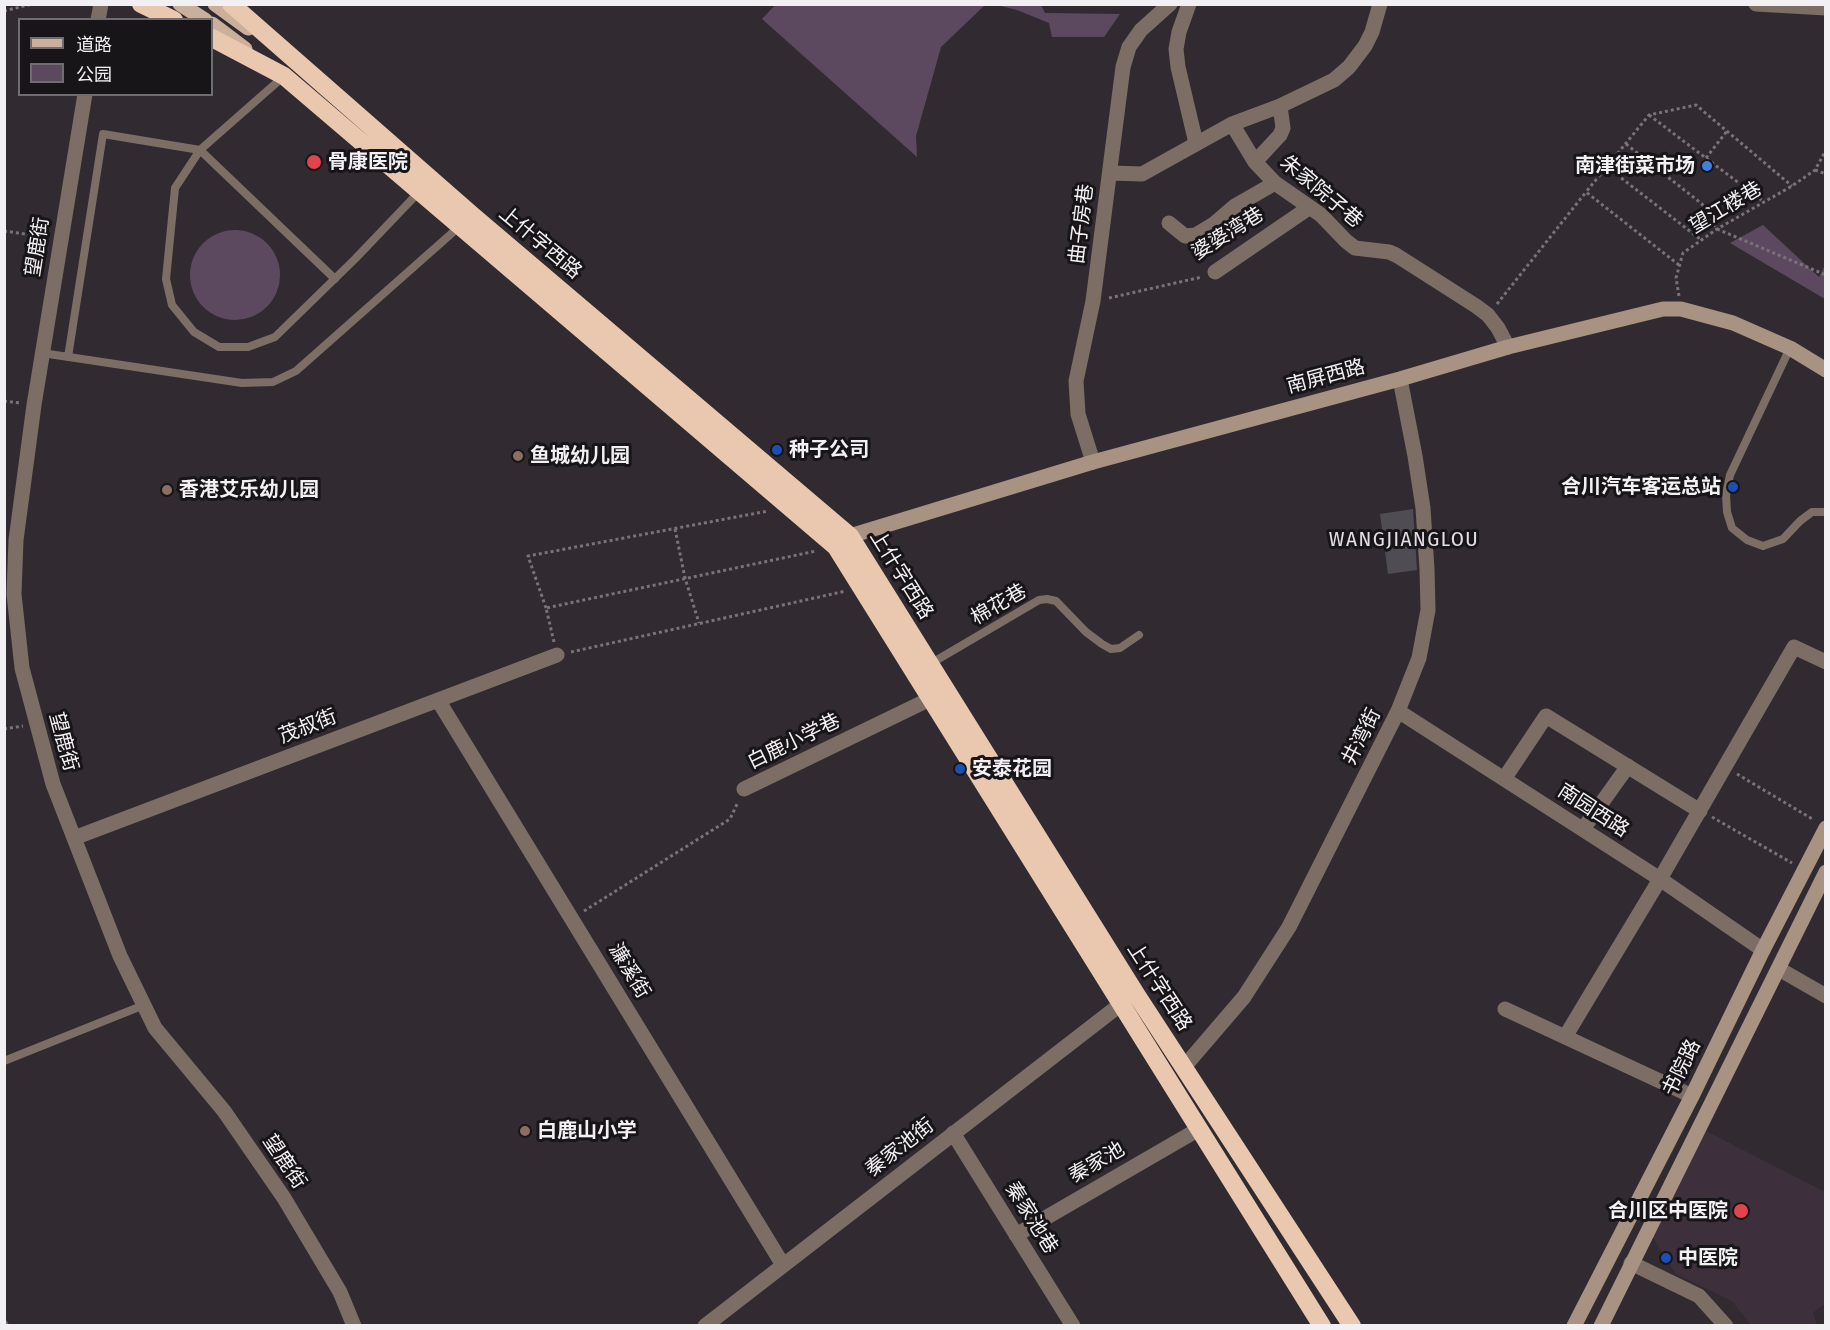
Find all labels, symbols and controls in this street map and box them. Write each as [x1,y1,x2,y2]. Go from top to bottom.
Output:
legend [18,18,213,96]
text: 道路 [76,34,112,56]
text: 公园 [76,64,112,86]
place label: 骨康医院 [328,150,408,174]
street label: 朱家院子巷 [1275,151,1367,233]
marker: 骨康医院 [305,153,323,171]
place label: 南津街菜市场 [1575,154,1695,178]
marker: 南津街菜市场 [1700,159,1714,173]
street label: 望江楼巷 [1686,177,1766,239]
street label: 曲子房巷 [1065,183,1099,265]
street label: 上什字西路 [494,202,586,284]
street label: 婆婆湾巷 [1188,203,1268,265]
street label: 望鹿街 [21,215,55,279]
street label: 南屏西路 [1284,355,1368,399]
place label: 种子公司 [789,438,869,462]
marker: 种子公司 [770,443,784,457]
place label: 鱼城幼儿园 [530,444,630,468]
marker: 鱼城幼儿园 [511,449,525,463]
place label: 合川汽车客运总站 [1561,475,1721,499]
place label: 香港艾乐幼儿园 [179,478,319,502]
marker: 合川汽车客运总站 [1726,480,1740,494]
marker: 香港艾乐幼儿园 [160,483,174,497]
street label: 上什字西路 [864,526,938,624]
district label: WANGJIANGLOU [1329,527,1479,553]
street label: 棉花巷 [967,580,1031,630]
street label: 茂叔街 [276,705,340,749]
street label: 井湾街 [1338,705,1386,769]
street label: 白鹿小学巷 [744,709,844,775]
street label: 望鹿街 [44,710,82,774]
place label: 安泰花园 [972,757,1052,781]
marker: 安泰花园 [953,762,967,776]
street label: 南园西路 [1553,779,1633,843]
street label: 濂溪街 [603,939,655,1003]
street label: 上什字西路 [1122,939,1196,1035]
street label: 书院路 [1658,1036,1706,1100]
street label: 秦家池街 [861,1114,939,1182]
place label: 白鹿山小学 [537,1119,637,1143]
marker: 白鹿山小学 [518,1124,532,1138]
street label: 望鹿街 [257,1130,311,1194]
street label: 秦家池 [1065,1138,1129,1188]
street label: 秦家池巷 [1000,1178,1062,1258]
place label: 合川区中医院 [1608,1199,1728,1223]
marker: 合川区中医院 [1732,1202,1750,1220]
place label: 中医院 [1678,1246,1738,1270]
marker: 中医院 [1659,1251,1673,1265]

